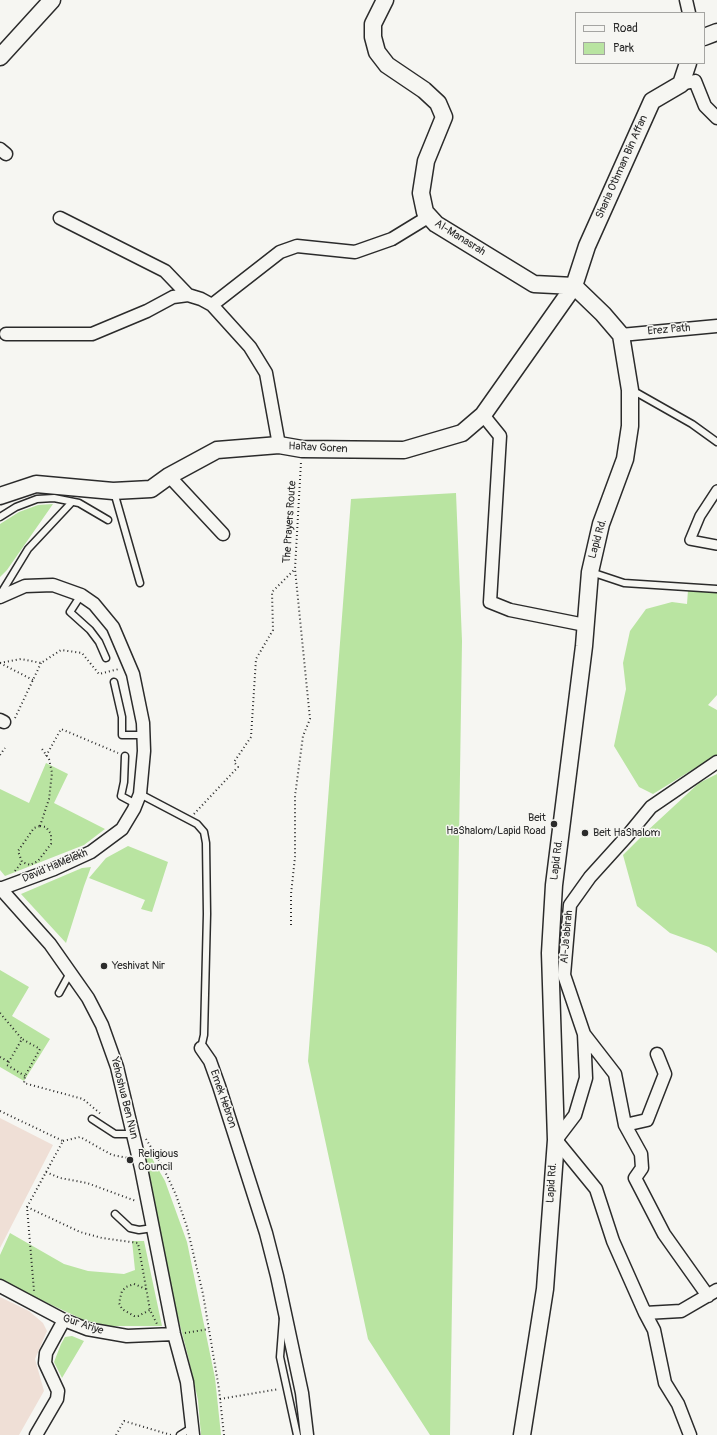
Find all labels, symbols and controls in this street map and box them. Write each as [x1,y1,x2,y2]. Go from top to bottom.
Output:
legend [575,12,705,64]
text: Road [613,21,638,36]
text: Park [613,41,634,56]
street label: Sharia Othman Bin Affan [593,113,651,221]
street label: Al-Manasrah [432,217,488,259]
street label: Erez Path [647,322,691,338]
street label: HaRav Goren [288,440,348,456]
street label: The Prayers Route [281,480,299,564]
street label: Lapid Rd. [586,518,610,560]
place label: Beit HaShalom/Lapid Road [446,811,546,837]
marker: Beit HaShalom/Lapid Road [549,819,559,829]
place label: Beit HaShalom [593,826,660,840]
marker: Beit HaShalom [580,828,590,838]
street label: Lapid Rd. [548,839,566,881]
street label: David HaMelekh [20,846,90,886]
street label: Al-Ja'abirah [558,910,576,964]
place label: Yeshivat Nir [112,959,165,973]
marker: Yeshivat Nir [99,961,109,971]
street label: Yehoshua Ben Nun [107,1056,141,1140]
street label: Emek Hebron [207,1068,239,1130]
place label: Religious Council [138,1147,178,1173]
marker: Religious Council [125,1155,135,1165]
street label: Lapid Rd. [544,1162,560,1204]
street label: Gur Ariye [61,1312,105,1338]

